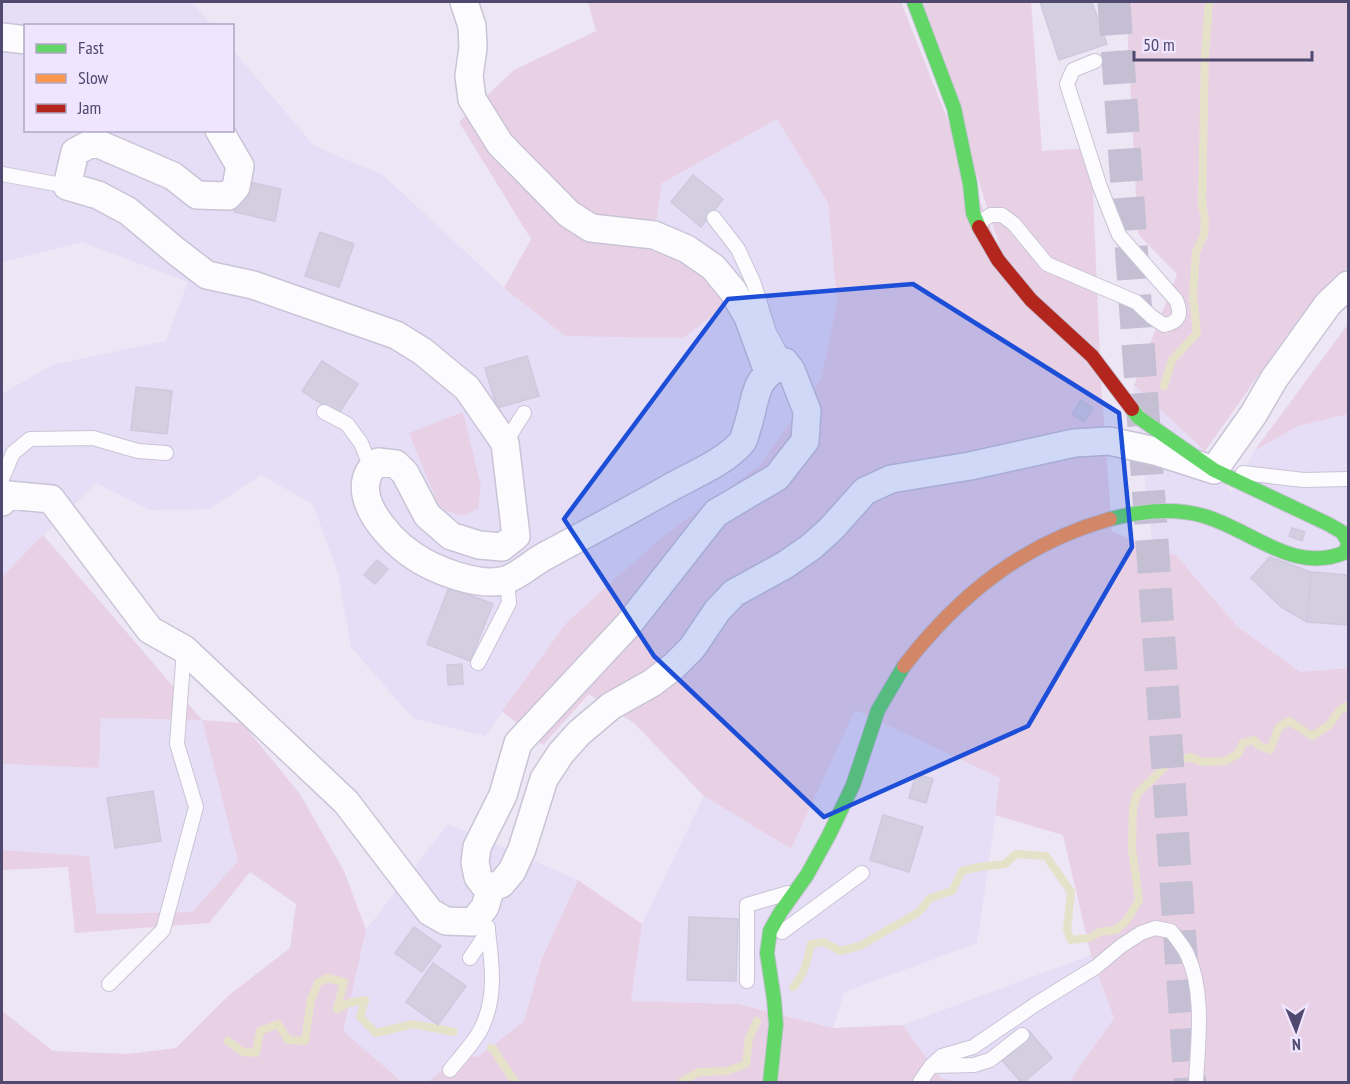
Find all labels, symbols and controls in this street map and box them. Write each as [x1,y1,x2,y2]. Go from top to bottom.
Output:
legend [24,24,234,132]
scale bar [1134,24,1312,62]
text: 50 m [1143,33,1175,56]
text: Fast [78,36,104,59]
text: Slow [78,66,109,89]
text: Jam [77,96,101,119]
north arrow [1266,1000,1326,1060]
text: N [1292,1035,1301,1055]

